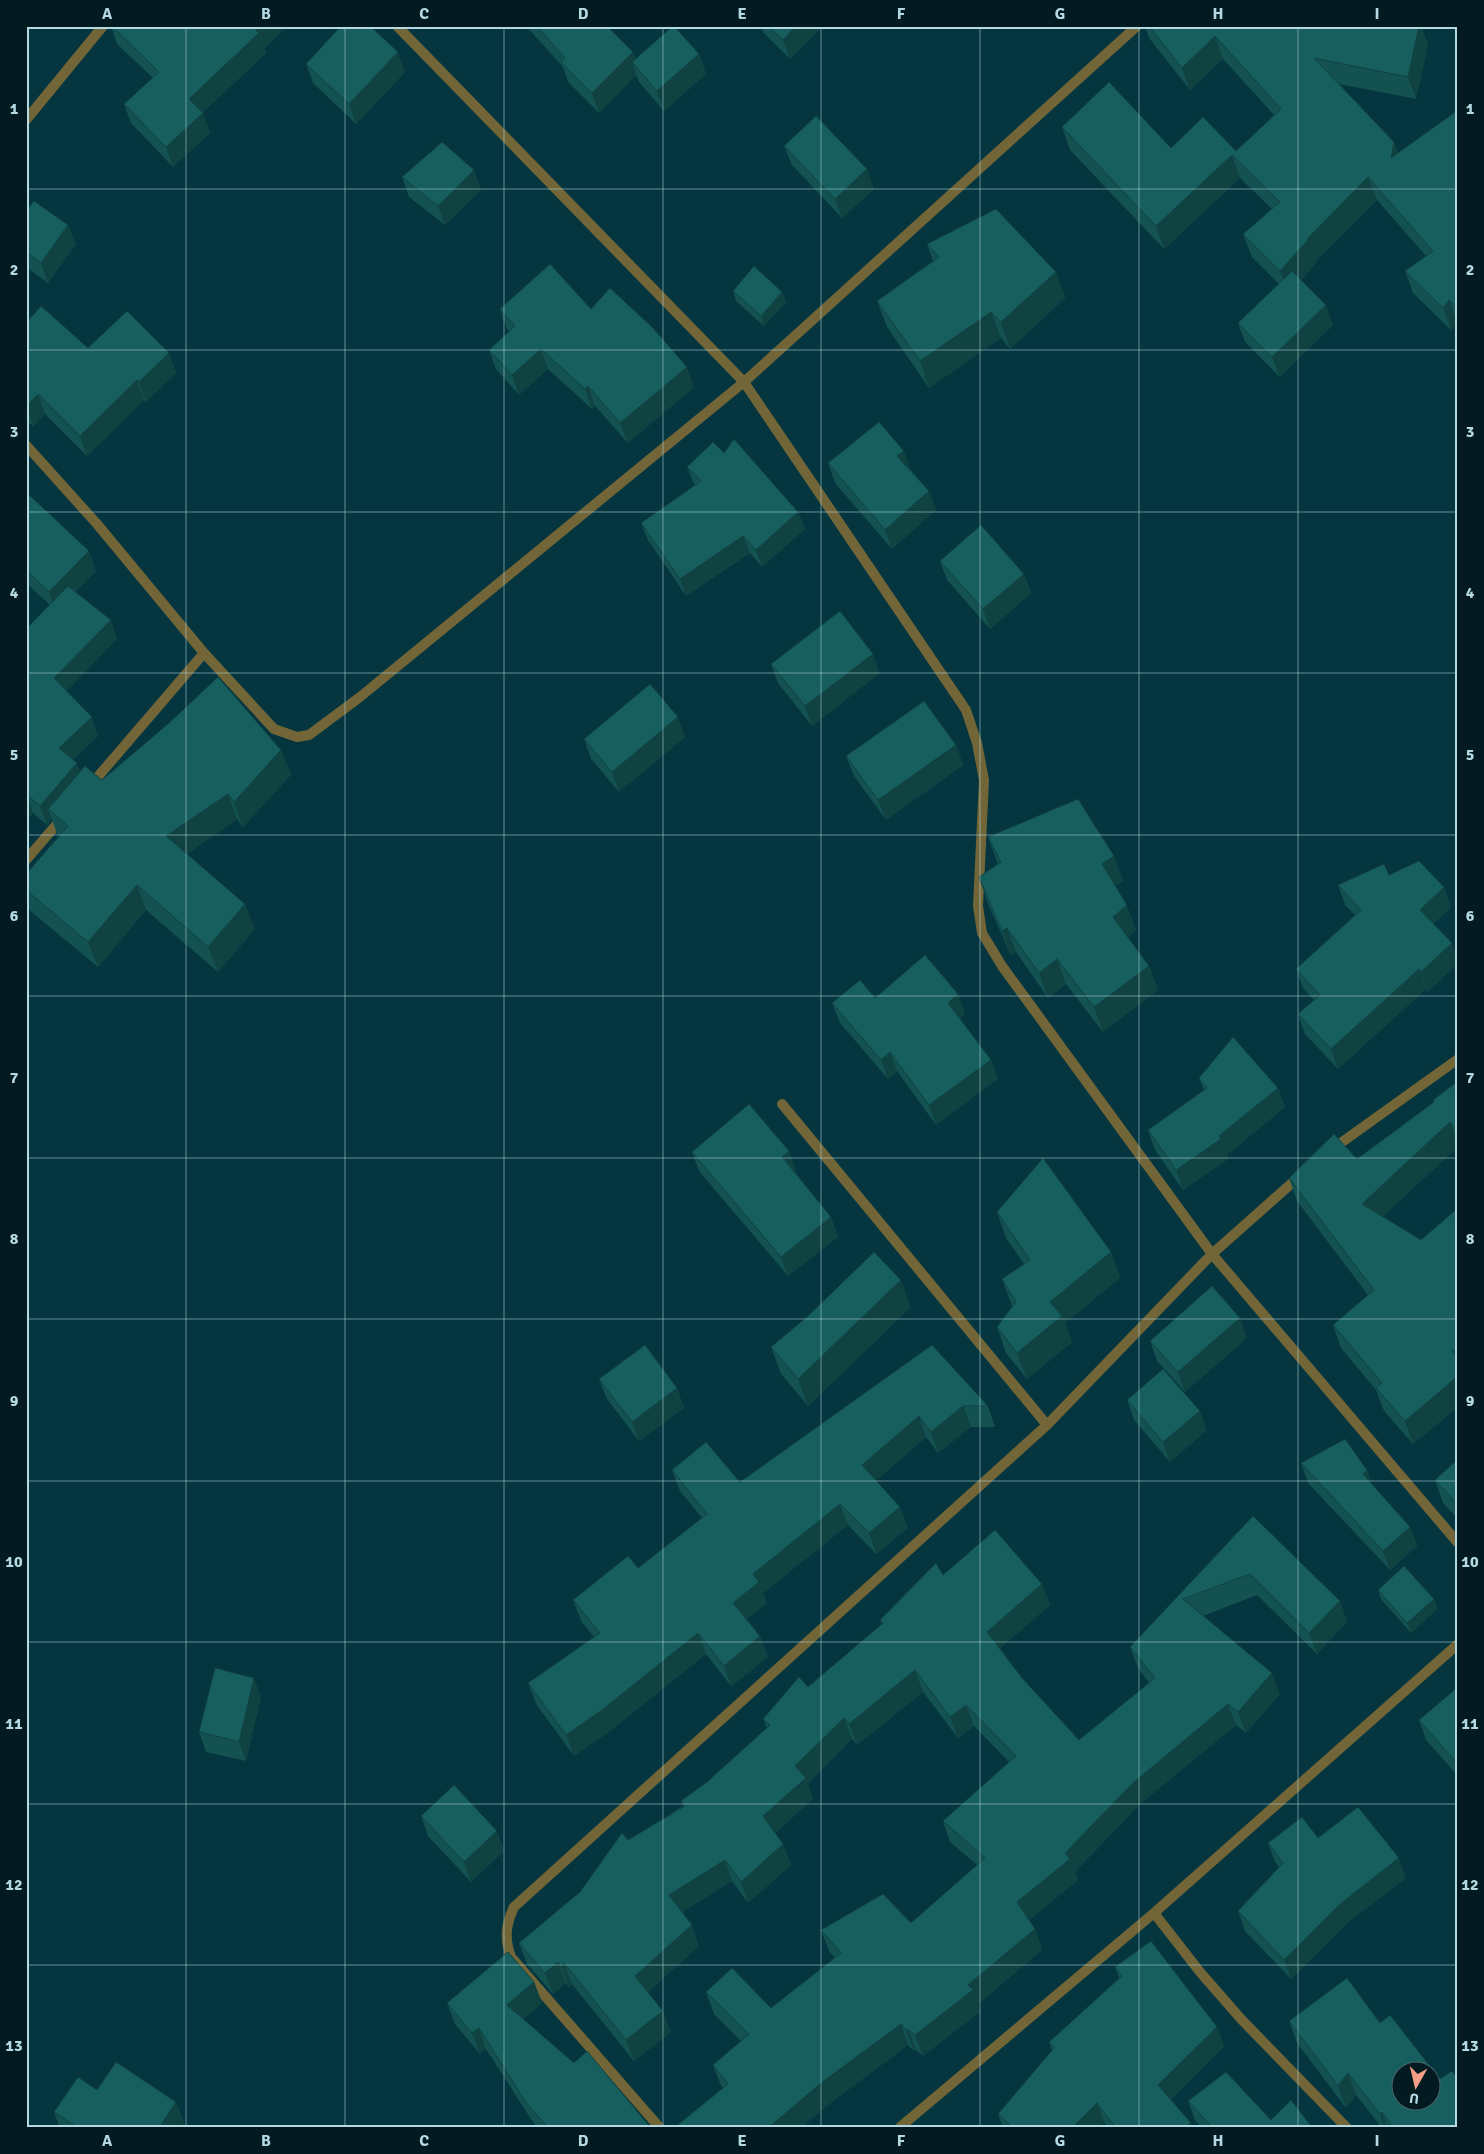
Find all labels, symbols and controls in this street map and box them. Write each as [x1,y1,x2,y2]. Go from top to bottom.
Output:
text: A [102,4,113,24]
text: B [261,4,271,24]
text: C [419,4,429,24]
text: D [578,4,589,24]
text: E [737,4,747,24]
text: F [897,4,906,24]
text: G [1055,4,1065,24]
text: H [1213,4,1223,24]
text: I [1374,4,1380,24]
text: 1 [10,99,19,119]
text: 1 [1466,99,1475,119]
text: 2 [10,260,18,280]
text: 2 [1466,260,1474,280]
text: 3 [10,422,18,442]
text: 3 [1466,422,1474,442]
text: 4 [10,583,19,603]
text: 4 [1466,583,1475,603]
text: 5 [10,745,18,765]
text: 5 [1466,745,1474,765]
text: 6 [10,906,19,926]
text: 6 [1466,906,1475,926]
text: 7 [10,1068,19,1088]
text: 7 [1466,1068,1475,1088]
text: 8 [10,1229,19,1249]
text: 8 [1466,1229,1475,1249]
text: 9 [10,1391,19,1411]
text: 9 [1466,1391,1475,1411]
text: 10 [5,1552,23,1572]
text: 10 [1461,1552,1479,1572]
text: 11 [5,1714,23,1734]
text: 11 [1461,1714,1479,1734]
text: 12 [5,1875,23,1895]
text: 12 [1461,1875,1479,1895]
text: 13 [5,2036,23,2056]
text: 13 [1461,2036,1479,2056]
north arrow [1392,2062,1442,2112]
text: U [1408,2089,1420,2107]
text: A [102,2131,113,2151]
text: B [261,2131,271,2151]
text: C [419,2131,429,2151]
text: D [578,2131,589,2151]
text: E [737,2131,747,2151]
text: F [897,2131,906,2151]
text: G [1055,2131,1065,2151]
text: H [1213,2131,1223,2151]
text: I [1374,2131,1380,2151]

